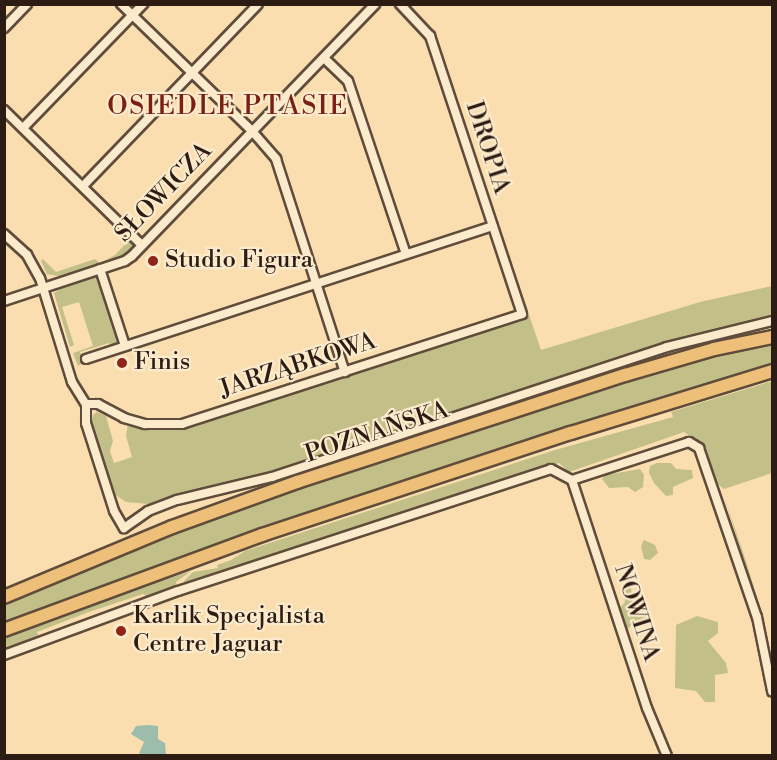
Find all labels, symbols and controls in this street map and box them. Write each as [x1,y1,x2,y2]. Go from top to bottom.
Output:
district label: OSIEDLE PTASIE [107,91,349,123]
street label: DROPIA [459,98,515,198]
street label: SŁOWICZA [110,137,218,249]
place label: Studio Figura [165,247,313,275]
marker: Studio Figura [146,254,160,268]
street label: JARZĄBKOWA [216,327,380,405]
place label: Finis [134,349,190,377]
marker: Finis [115,356,129,370]
street label: POZNAŃSKA [302,396,452,470]
street label: NOWINA [607,561,665,665]
place label: Karlik Specjalista Centre Jaguar [133,603,325,659]
marker: Karlik Specjalista Centre Jaguar [114,624,128,638]

